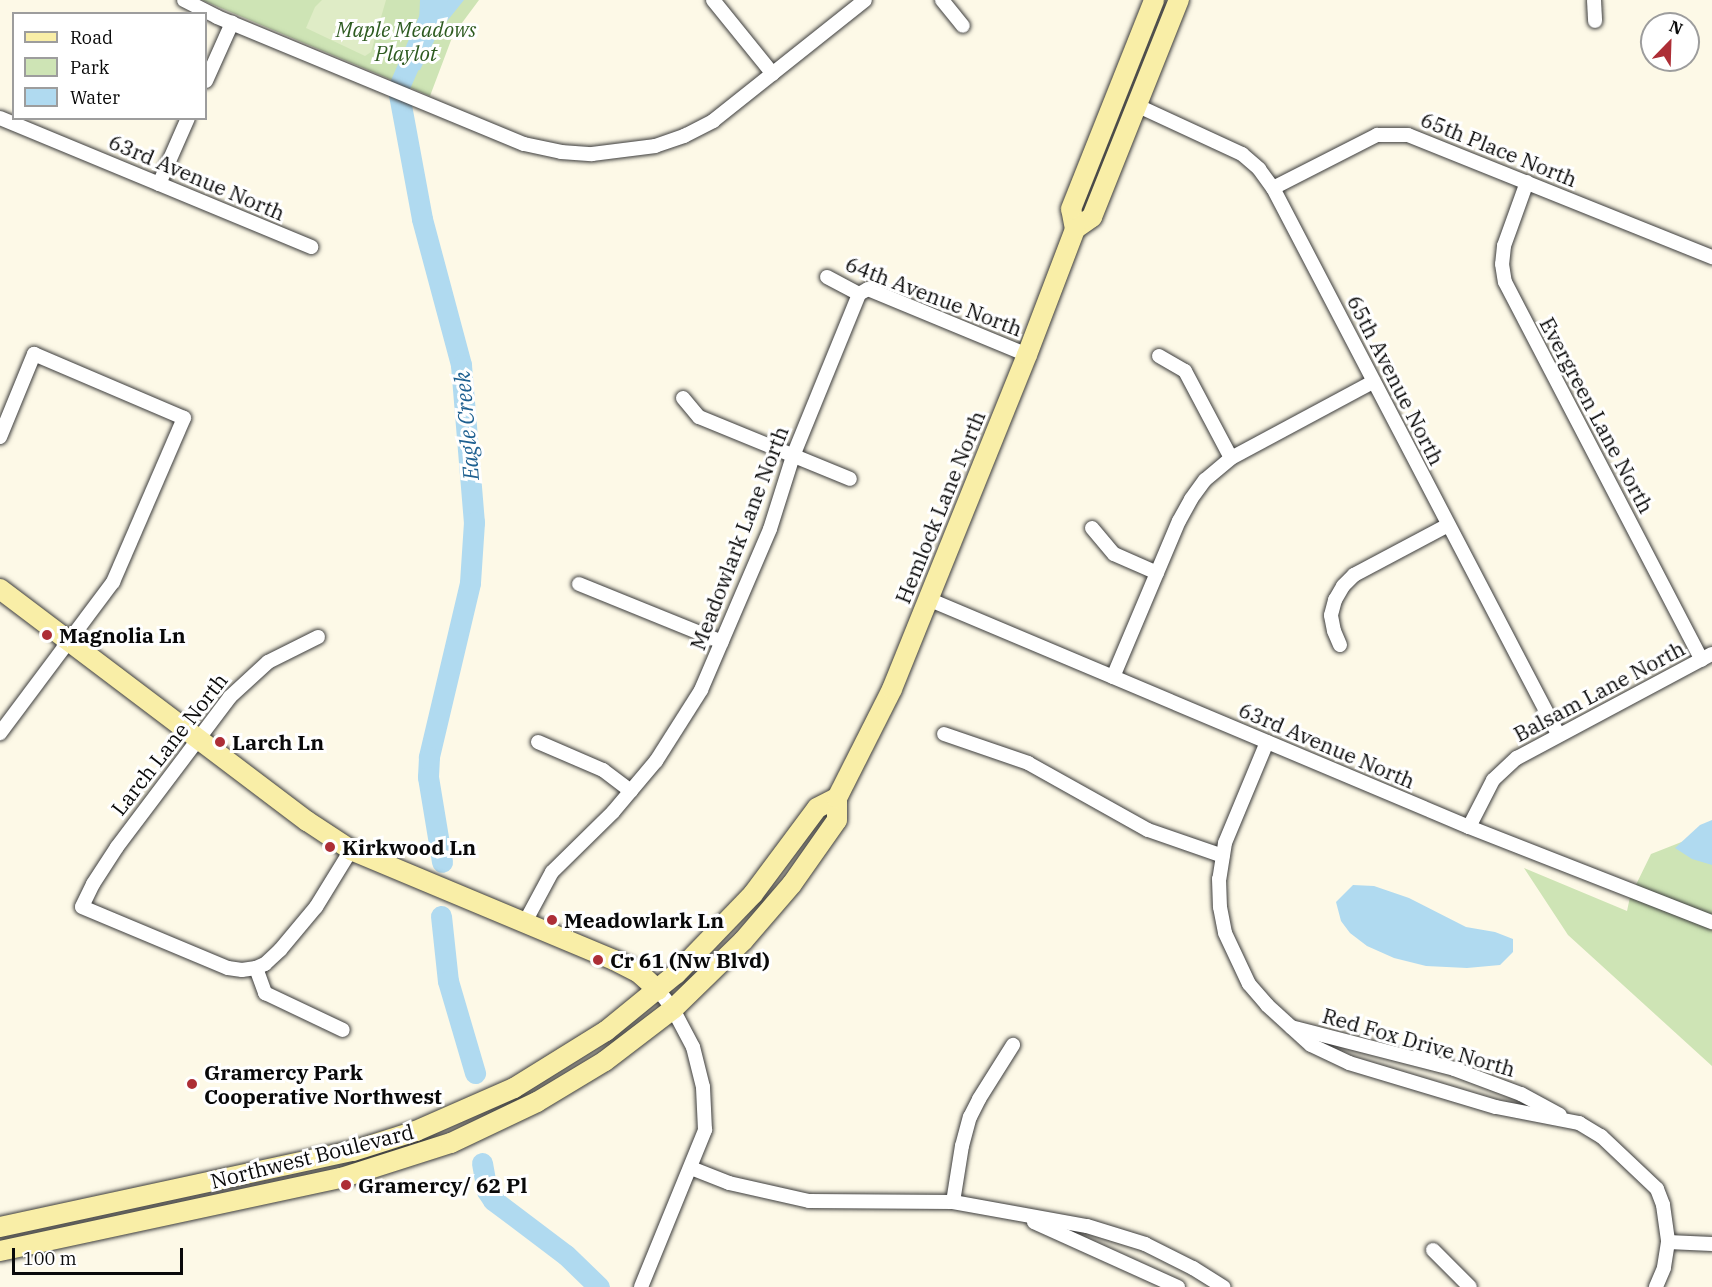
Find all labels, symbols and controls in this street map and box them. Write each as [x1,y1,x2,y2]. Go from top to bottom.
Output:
legend [12,12,207,120]
north arrow [1640,12,1700,72]
park label: Maple Meadows Playlot [336,16,476,66]
text: N [1667,16,1686,39]
text: Road [70,26,113,49]
text: Park [70,56,109,79]
text: Water [70,86,120,109]
street label: 65th Place North [1417,106,1581,192]
street label: 63rd Avenue North [105,128,289,226]
street label: 64th Avenue North [842,251,1026,341]
street label: 65th Avenue North [1342,291,1450,469]
street label: Evergreen Lane North [1535,313,1659,517]
water label: Eagle Creek [448,371,484,481]
street label: Hemlock Lane North [890,407,990,607]
street label: Meadowlark Lane North [685,422,793,654]
place label: Magnolia Ln [59,622,186,648]
marker: Magnolia Ln [40,628,54,642]
street label: Balsam Lane North [1509,635,1689,747]
street label: Larch Lane North [106,668,232,820]
street label: 63rd Avenue North [1235,696,1419,794]
place label: Larch Ln [232,729,324,755]
marker: Larch Ln [213,735,227,749]
place label: Kirkwood Ln [342,834,476,860]
marker: Kirkwood Ln [323,840,337,854]
place label: Meadowlark Ln [564,907,724,933]
marker: Meadowlark Ln [545,913,559,927]
place label: Cr 61 (Nw Blvd) [610,947,770,973]
marker: Cr 61 (Nw Blvd) [591,953,605,967]
street label: Red Fox Drive North [1320,1002,1518,1082]
place label: Gramercy Park Cooperative Northwest [204,1059,442,1109]
marker: Gramercy Park Cooperative Northwest [185,1077,199,1091]
street label: Northwest Boulevard [208,1119,416,1193]
place label: Gramercy/ 62 Pl [358,1172,527,1198]
marker: Gramercy/ 62 Pl [339,1178,353,1192]
scale bar [15,1236,186,1274]
text: 100 m [23,1247,77,1270]

